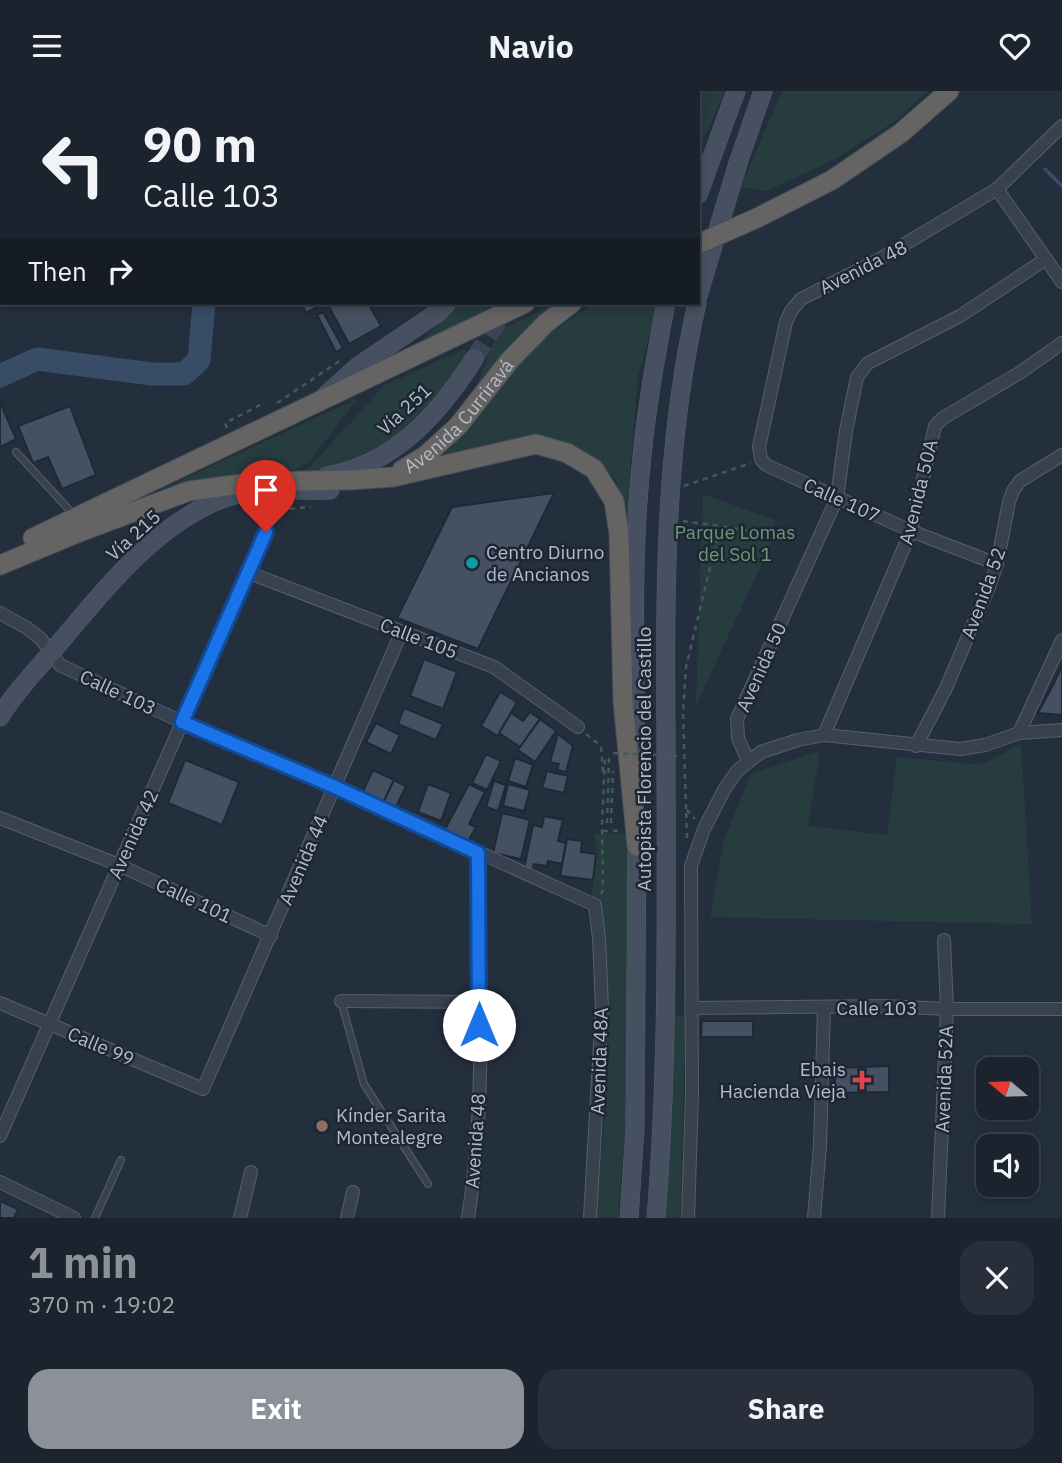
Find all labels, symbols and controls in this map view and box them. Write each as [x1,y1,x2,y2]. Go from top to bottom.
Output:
text: Navio [488,25,574,67]
icon: menu [28,27,66,65]
icon: heart [996,27,1034,65]
text: 90 m [143,112,257,175]
icon: left [28,119,119,210]
text: Calle 103 [143,174,280,216]
street label: Avenida 48 [815,235,911,299]
icon: right [101,252,139,290]
text: Then [28,254,87,288]
street label: Avenida Curriravá [399,354,519,478]
street label: Vía 251 [372,378,436,440]
street label: Avenida 50A [893,437,943,547]
pin [236,460,296,532]
icon: arrive [247,471,285,509]
street label: Calle 107 [800,473,884,527]
street label: Vía 215 [101,504,165,566]
park label: Parque Lomas del Sol 1 [674,520,796,566]
place label: Centro Diurno de Ancianos [486,540,604,586]
street label: Avenida 52 [955,544,1011,642]
marker: Centro Diurno de Ancianos [464,555,480,571]
street label: Calle 105 [377,612,461,664]
street label: Avenida 50 [731,619,791,715]
street label: Autopista Florencio del Castillo [632,627,656,891]
street label: Calle 103 [76,664,160,720]
street label: Avenida 42 [103,786,163,882]
street label: Avenida 44 [273,811,333,909]
street label: Calle 101 [152,872,236,928]
position arrow [442,988,516,1062]
street label: Calle 103 [836,996,918,1020]
street label: Avenida 48A [585,1007,613,1115]
street label: Calle 99 [64,1021,138,1071]
street label: Avenida 52A [930,1025,958,1133]
place label: Ebais Hacienda Vieja [720,1057,846,1103]
north arrow [976,1057,1040,1120]
map controls [976,1057,1039,1197]
marker: Ebais Hacienda Vieja [852,1070,872,1090]
street label: Avenida 48 [460,1093,490,1189]
place label: Kínder Sarita Montealegre [336,1103,446,1149]
marker: Kínder Sarita Montealegre [314,1118,330,1134]
button: sound [976,1134,1039,1197]
text: 1 min [28,1235,138,1290]
button: close [960,1241,1034,1315]
text: 370 m · 19:02 [28,1289,175,1319]
button: Exit [28,1369,524,1449]
button: Share [538,1369,1034,1449]

